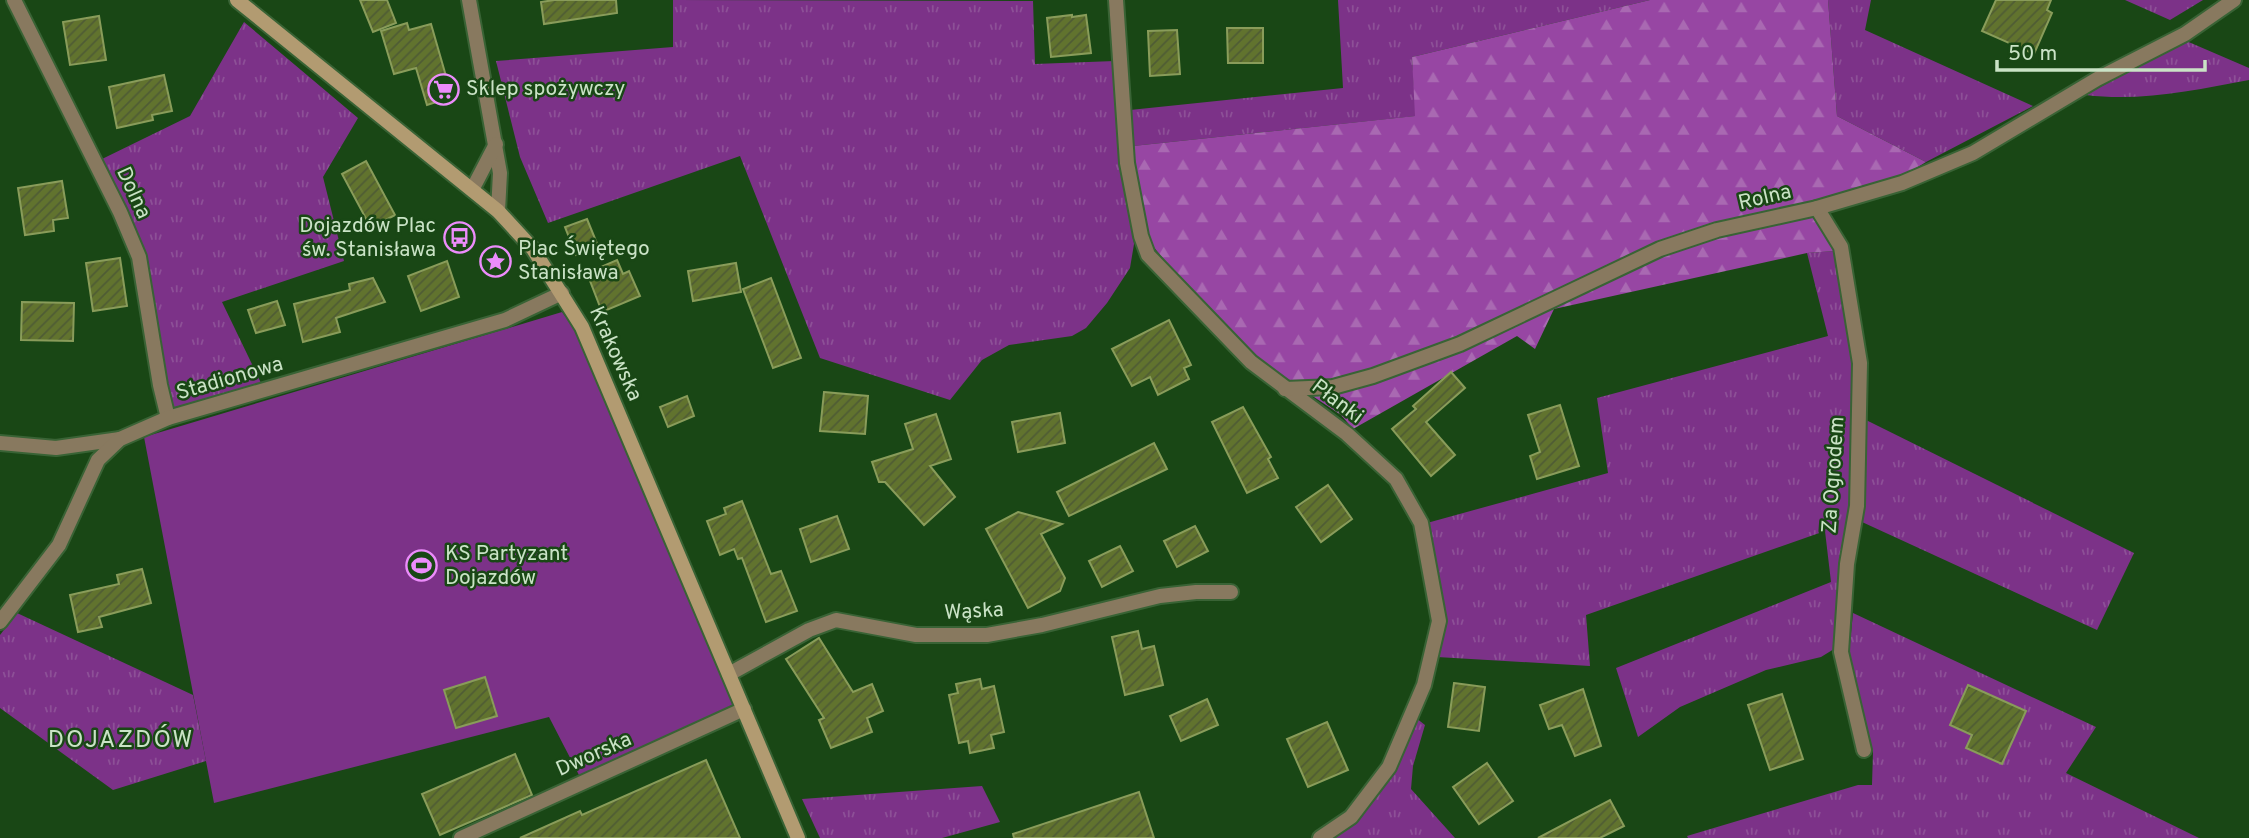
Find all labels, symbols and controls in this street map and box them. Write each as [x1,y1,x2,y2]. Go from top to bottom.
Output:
scale bar [1997,28,2205,72]
text: 50 m [2008,41,2057,68]
supermarket icon: Sklep spożywczy [426,72,460,106]
place label: Sklep spożywczy [466,76,625,103]
street label: Dolna [109,163,157,223]
street label: Rolna [1736,179,1794,217]
place label: Dojazdów Plac św. Stanisława [299,213,436,264]
bus stop icon: Dojazdów Plac św. Stanisława [442,221,476,255]
place label: Plac Świętego Stanisława [518,235,650,287]
place icon: Plac Świętego Stanisława [478,244,512,278]
street label: Krakowska [582,302,648,406]
street label: Stadionowa [174,351,286,407]
street label: Płanki [1306,374,1368,430]
street label: Za Ogrodem [1816,415,1852,535]
place label: KS Partyzant Dojazdów [445,541,568,592]
sports icon: KS Partyzant Dojazdów [405,549,439,583]
street label: Wąska [943,597,1005,627]
district label: DOJAZDÓW [48,724,194,756]
street label: Dworska [552,726,636,784]

